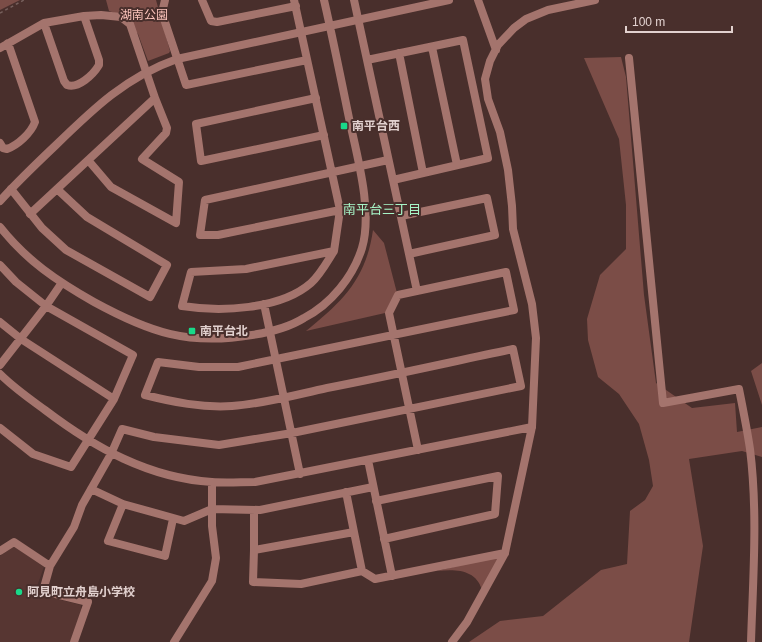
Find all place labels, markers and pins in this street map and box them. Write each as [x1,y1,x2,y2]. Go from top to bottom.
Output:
place label: 南平台西 [352,119,400,133]
marker: 南平台西 [339,121,349,131]
place label: 南平台北 [200,324,248,338]
marker: 南平台北 [187,326,197,336]
place label: 阿見町立舟島小学校 [27,585,135,599]
marker: 阿見町立舟島小学校 [14,587,24,597]

